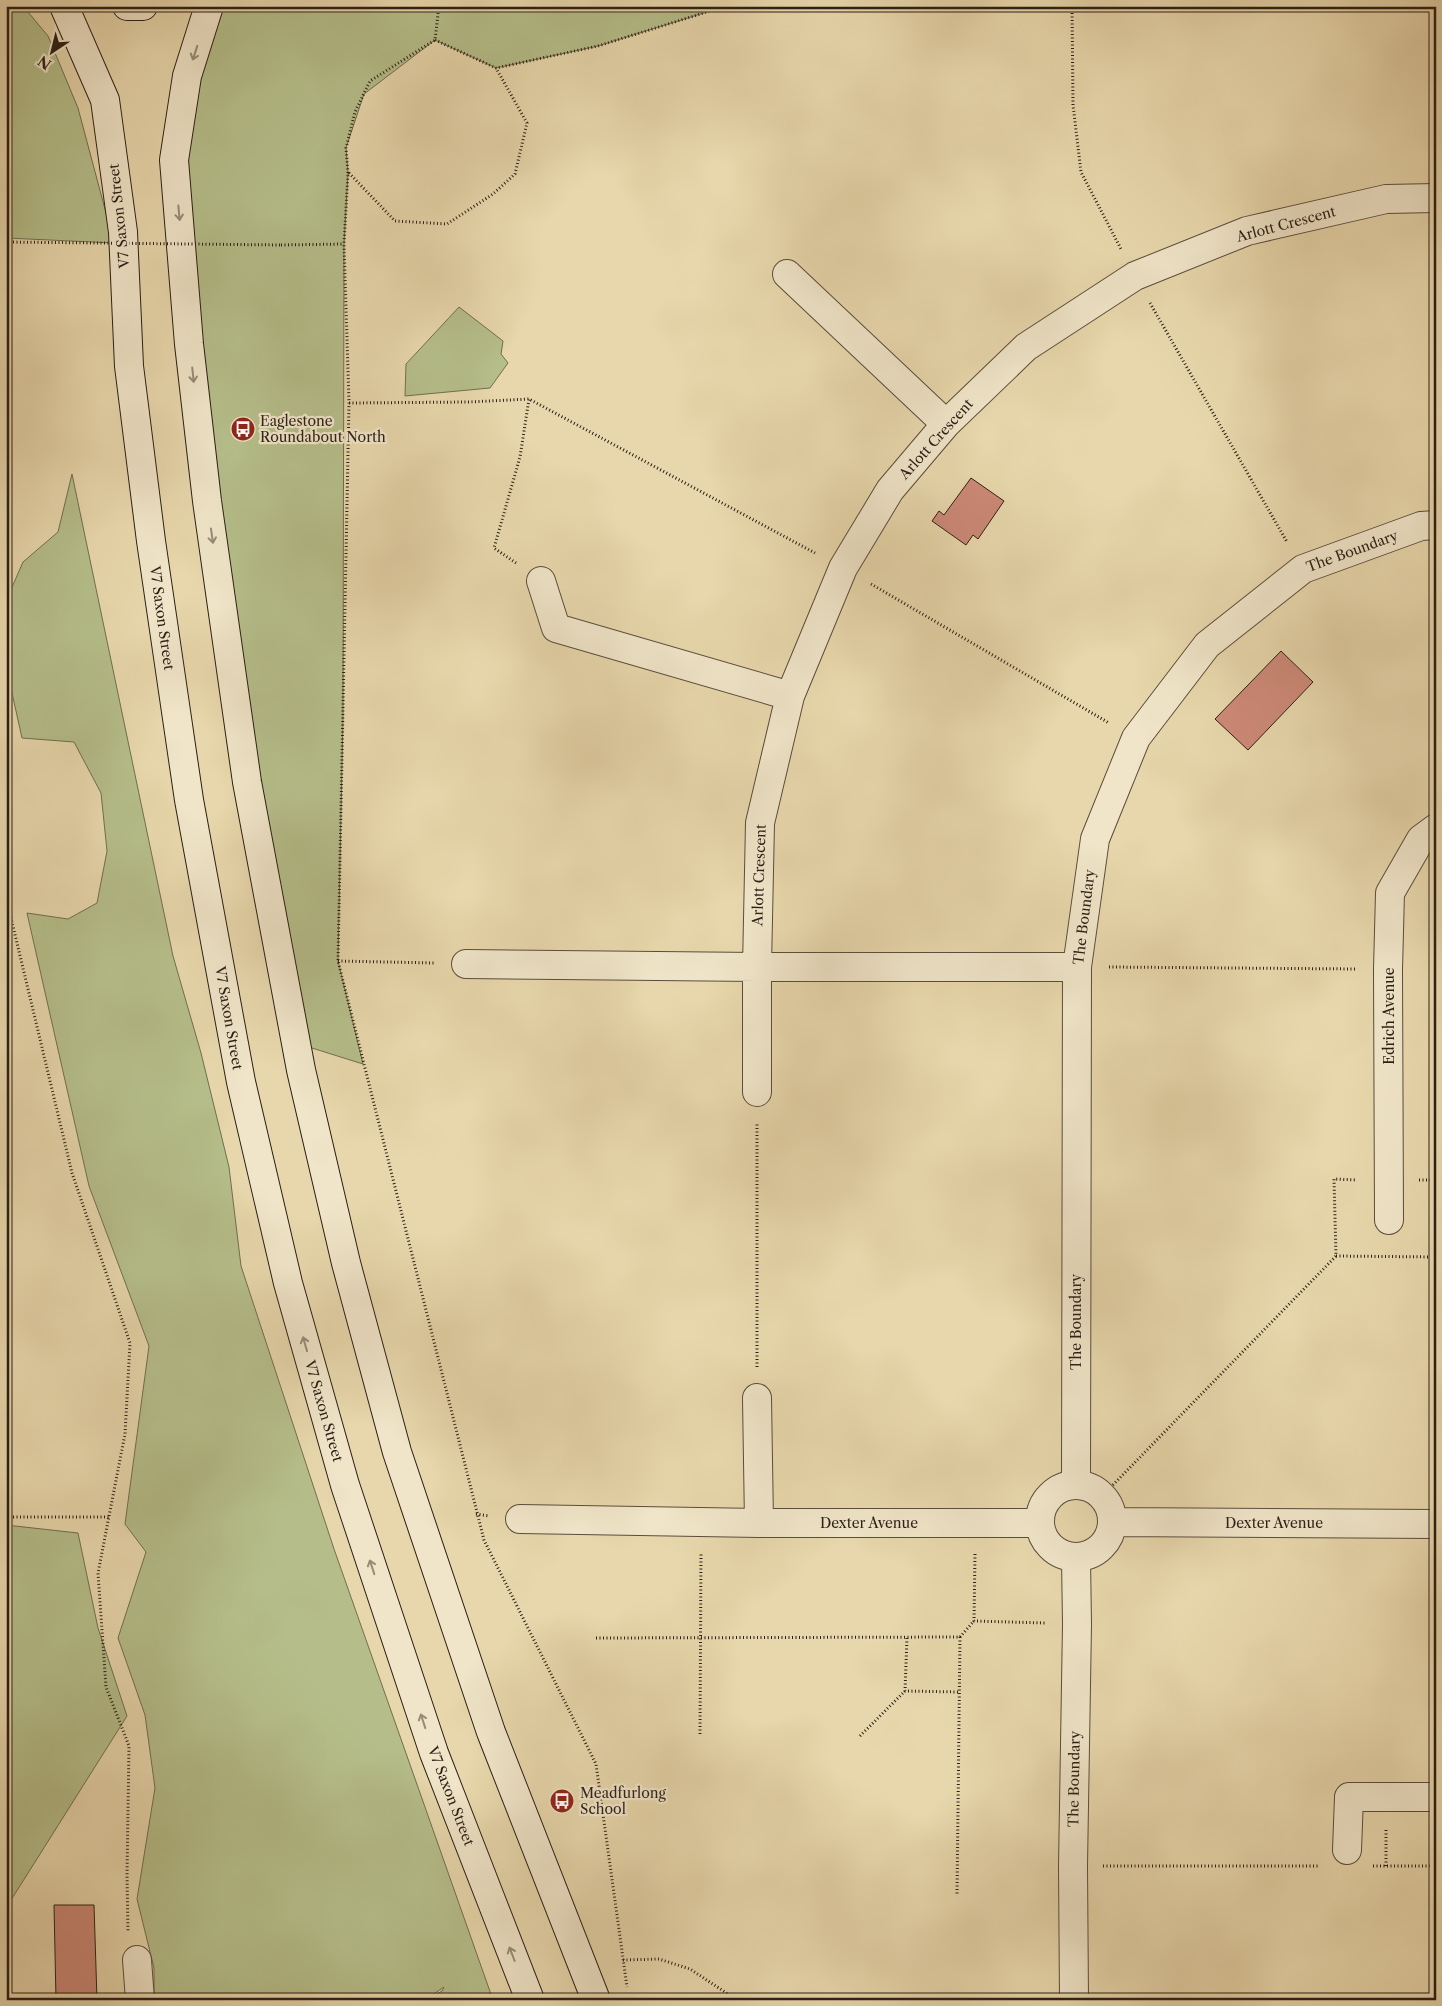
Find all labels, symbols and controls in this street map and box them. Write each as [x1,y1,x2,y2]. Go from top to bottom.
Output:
north arrow [28,28,78,78]
one-way arrow [189,44,199,60]
text: N [34,52,55,74]
street label: V7 Saxon Street [105,163,134,270]
street label: Arlott Crescent [1233,202,1338,246]
one-way arrow [174,205,183,221]
one-way arrow [188,366,198,382]
street label: Arlott Crescent [895,395,977,484]
place label: Eaglestone Roundabout North [260,412,386,446]
bus stop icon: Eaglestone Roundabout North [230,416,256,442]
street label: The Boundary [1304,526,1400,576]
one-way arrow [207,528,217,544]
street label: V7 Saxon Street [146,564,178,671]
street label: Arlott Crescent [748,824,770,927]
street label: The Boundary [1069,868,1099,966]
street label: V7 Saxon Street [211,964,247,1071]
street label: Edrich Avenue [1380,967,1398,1065]
street label: The Boundary [1067,1274,1085,1370]
one-way arrow [300,1336,310,1352]
street label: V7 Saxon Street [301,1357,347,1464]
street label: Dexter Avenue [820,1514,918,1532]
street label: Dexter Avenue [1225,1514,1323,1532]
one-way arrow [367,1559,376,1575]
one-way arrow [418,1713,427,1729]
street label: The Boundary [1064,1731,1084,1827]
street label: V7 Saxon Street [423,1743,478,1848]
place label: Meadfurlong School [580,1784,667,1818]
bus stop icon: Meadfurlong School [549,1788,575,1814]
one-way arrow [507,1947,516,1962]

